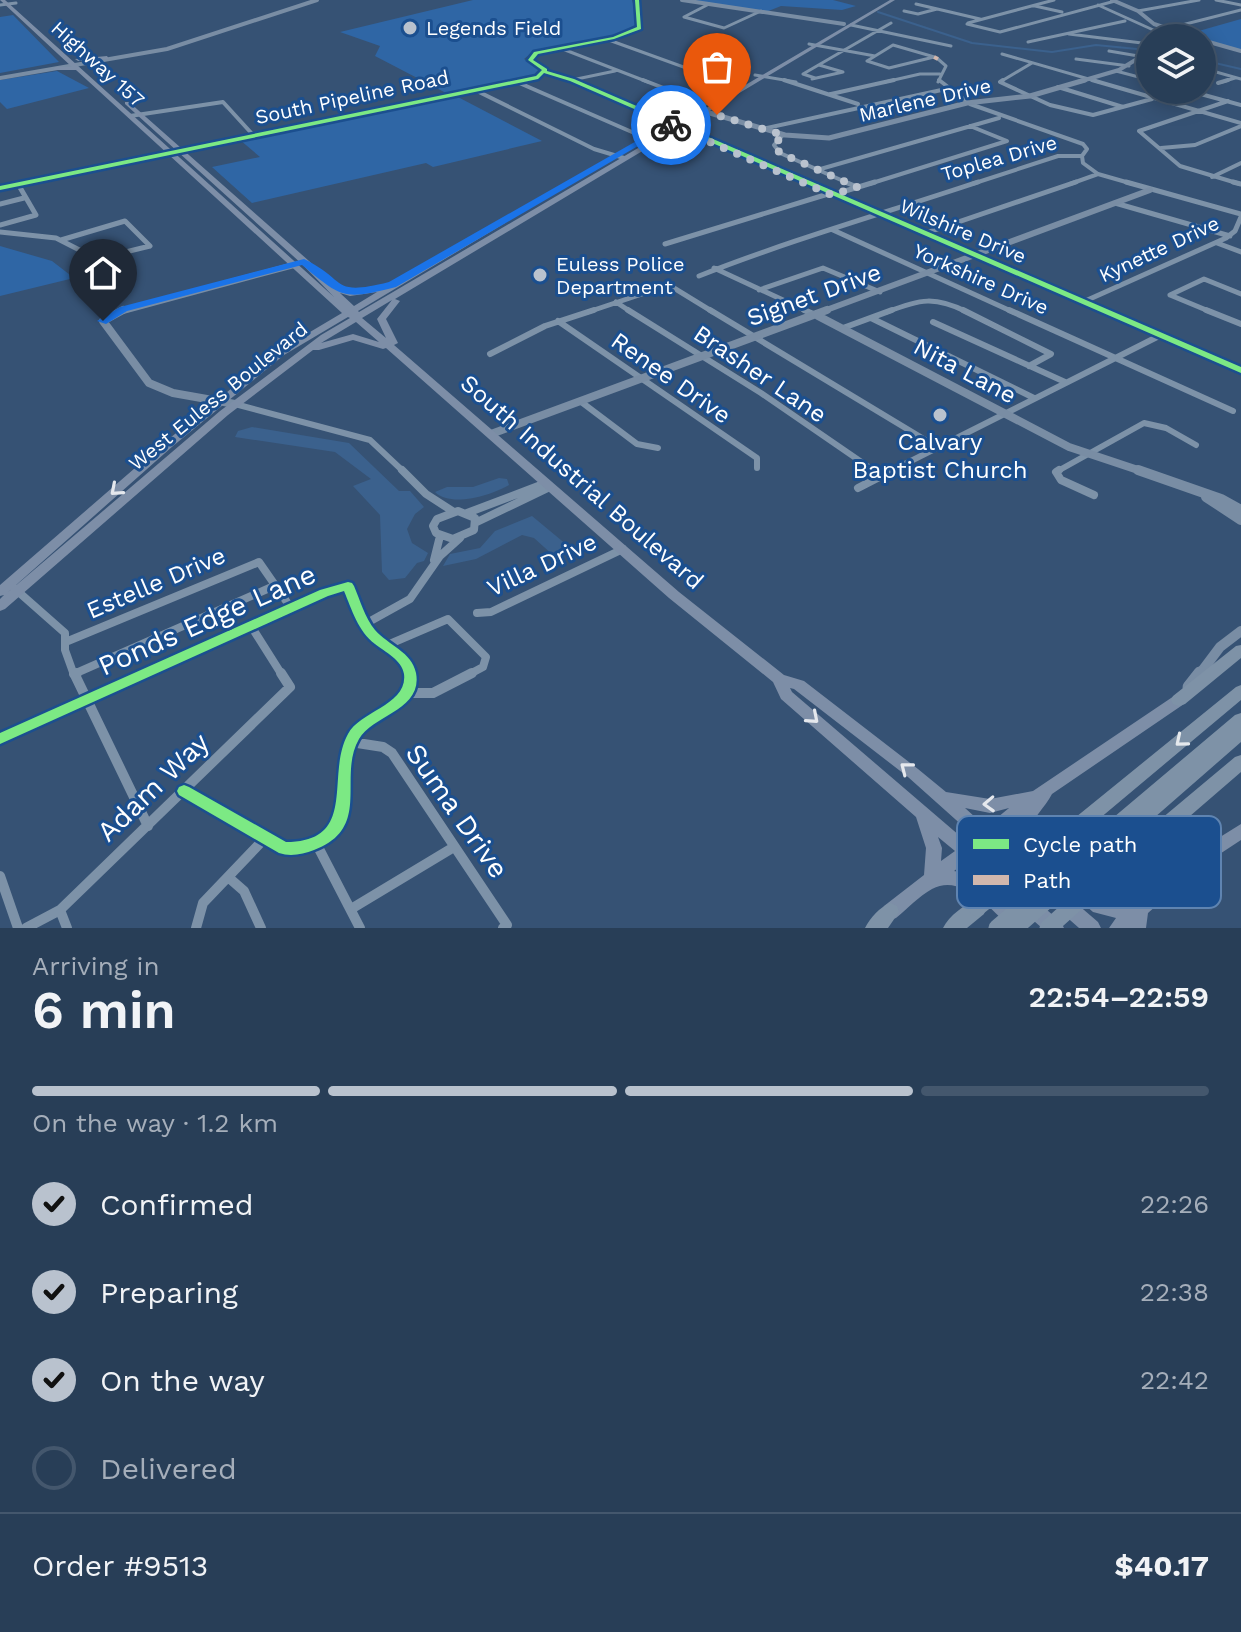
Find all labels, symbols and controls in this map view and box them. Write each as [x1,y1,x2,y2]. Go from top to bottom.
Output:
street label: Highway 157 [46,16,150,112]
place label: Legends Field [426,16,561,40]
marker: Legends Field [401,19,419,37]
map controls [1136,24,1216,104]
button: layers [1136,24,1216,104]
pin [683,33,751,115]
icon: bag [695,45,739,89]
street label: South Pipeline Road [253,65,451,129]
street label: Marlene Drive [857,73,993,127]
courier [631,85,711,165]
icon: bike [649,103,693,147]
street label: Toplea Drive [938,130,1060,186]
street label: Wilshire Drive [896,194,1030,268]
street label: Kynette Drive [1095,211,1223,287]
street label: Yorkshire Drive [910,238,1052,320]
pin [69,239,137,321]
icon: home [81,251,125,295]
place label: Euless Police Department [556,252,685,299]
street label: Signet Drive [743,258,885,332]
marker: Euless Police Department [531,266,549,284]
street label: West Euless Boulevard [124,317,312,475]
street label: Brasher Lane [688,319,832,429]
street label: Renee Drive [606,326,736,430]
street label: Nita Lane [909,332,1021,410]
street label: South Industrial Boulevard [455,369,709,595]
marker: Calvary Baptist Church [931,406,949,424]
place label: Calvary Baptist Church [852,428,1028,484]
one-way arrow [111,480,126,495]
street label: Villa Drive [483,527,601,603]
street label: Estelle Drive [82,541,230,625]
street label: Ponds Edge Lane [93,557,321,683]
one-way arrow [803,708,818,723]
street label: Adam Way [90,725,216,848]
one-way arrow [1176,731,1190,746]
street label: Suma Drive [399,738,515,884]
one-way arrow [901,763,915,778]
one-way arrow [982,795,995,813]
legend [957,816,1221,908]
text: Cycle path [1023,832,1137,857]
text: Path [1023,868,1071,893]
text: Arriving in [32,951,160,981]
text: 22:54–22:59 [1029,979,1209,1014]
text: 6 min [32,980,176,1041]
text: On the way · 1.2 km [32,1108,278,1138]
icon: check [32,1182,76,1226]
text: Confirmed [100,1187,254,1222]
text: 22:26 [1140,1189,1209,1219]
icon: check [32,1270,76,1314]
text: Preparing [100,1275,238,1310]
text: 22:38 [1140,1277,1209,1307]
icon: check [32,1358,76,1402]
text: On the way [100,1363,265,1398]
text: 22:42 [1140,1365,1209,1395]
text: Delivered [100,1451,237,1486]
text: Order #9513 [32,1548,208,1583]
text: $40.17 [1115,1548,1209,1583]

